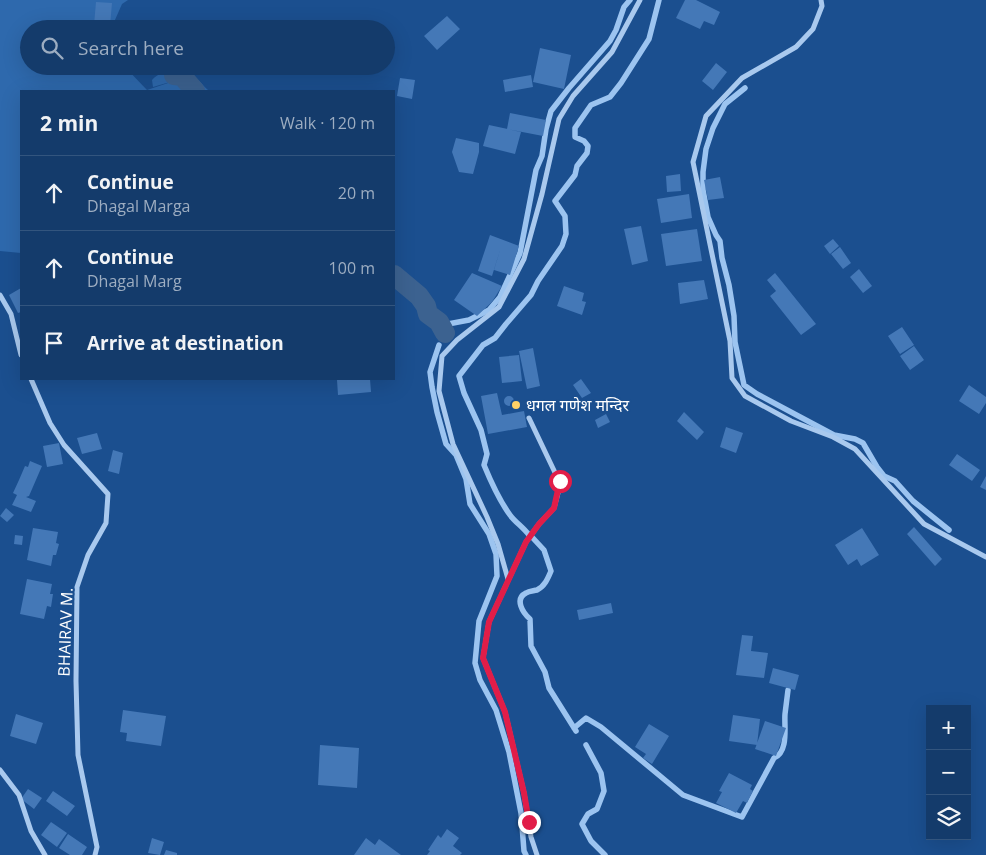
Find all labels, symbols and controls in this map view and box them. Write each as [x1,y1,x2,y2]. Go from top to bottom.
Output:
search box [20,20,395,75]
icon: search [38,34,66,62]
text: Search here [78,35,184,61]
text: 2 min [40,109,98,137]
text: Walk · 120 m [280,112,375,134]
text: Continue [87,169,174,195]
icon: ahead [40,179,68,207]
text: 20 m [338,182,375,204]
text: Dhagal Marga [87,195,190,217]
text: Continue [87,244,174,270]
icon: ahead [40,254,68,282]
text: 100 m [329,257,375,279]
text: Dhagal Marg [87,270,182,292]
icon: arrive [40,329,68,357]
text: Arrive at destination [87,330,284,356]
place label: धगल गणेश मन्दिर [526,394,630,416]
marker: धगल गणेश मन्दिर [510,399,522,411]
route start [549,470,572,493]
street label: BHAIRAV M. [52,587,78,677]
map controls [926,705,971,840]
button: + [926,705,971,750]
button: − [926,750,971,795]
button: layers [926,795,971,840]
route end [518,811,541,834]

